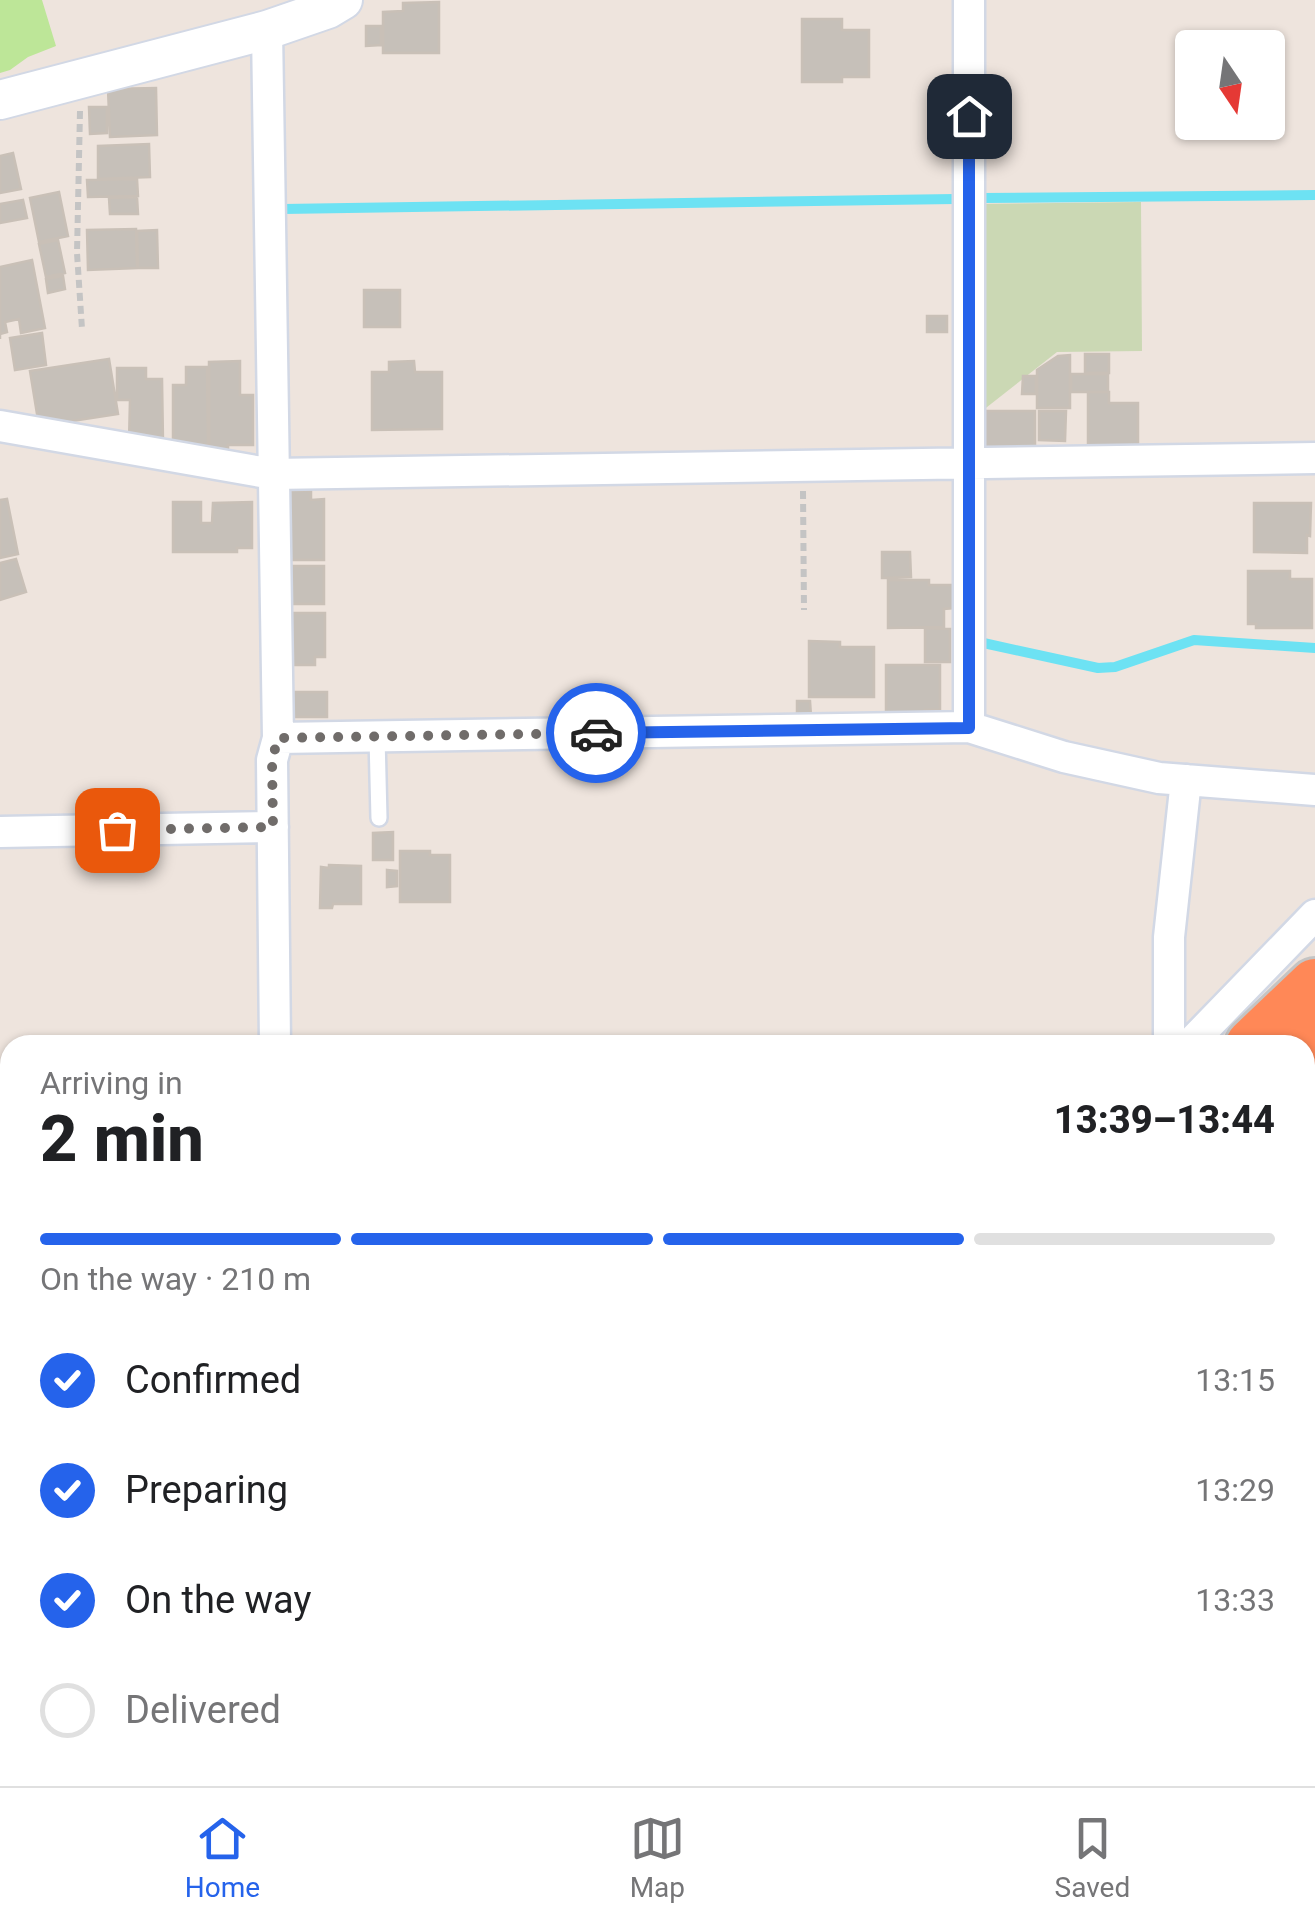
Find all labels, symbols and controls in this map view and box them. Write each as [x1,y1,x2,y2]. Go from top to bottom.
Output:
north arrow [1175,30,1285,140]
map controls [1175,30,1285,140]
pin [927,74,1012,159]
icon: home [942,89,997,144]
courier [546,683,646,783]
icon: car [569,706,624,761]
pin [75,788,160,873]
icon: bag [90,803,145,858]
text: Arriving in [40,1064,183,1102]
text: 13:39–13:44 [1054,1098,1275,1142]
text: 2 min [40,1101,204,1177]
text: On the way · 210 m [40,1260,311,1298]
icon: check [40,1353,95,1408]
text: Confirmed [125,1358,301,1402]
text: 13:15 [1195,1361,1275,1399]
icon: check [40,1463,95,1518]
text: Preparing [125,1468,288,1512]
text: 13:29 [1195,1471,1275,1509]
icon: check [40,1573,95,1628]
text: On the way [125,1578,311,1622]
text: 13:33 [1195,1581,1275,1619]
text: Delivered [125,1688,281,1732]
tab: Home [185,1811,260,1904]
tab: Map [630,1811,685,1904]
tab: Saved [1055,1811,1130,1904]

